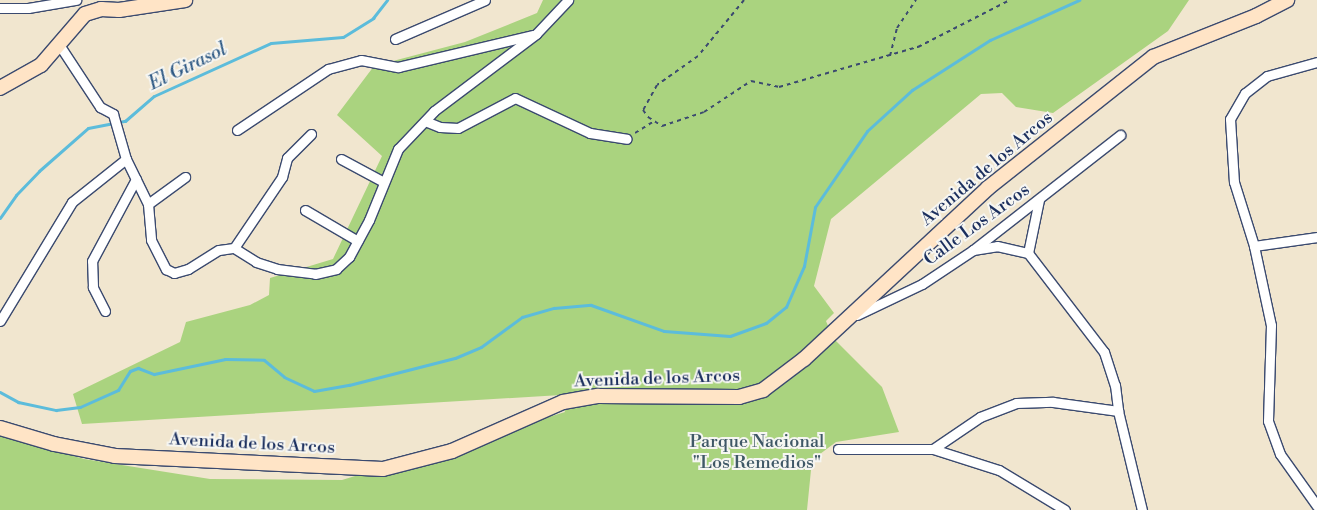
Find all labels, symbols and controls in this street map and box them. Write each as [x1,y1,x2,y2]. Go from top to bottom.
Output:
water label: El Girasol [145,38,231,96]
street label: Avenida de los Arcos [916,107,1058,231]
street label: Calle Los Arcos [920,179,1034,271]
street label: Avenida de los Arcos [574,365,740,393]
street label: Avenida de los Arcos [169,429,335,459]
park label: Parque Nacional "Los Remedios" [690,432,824,474]

